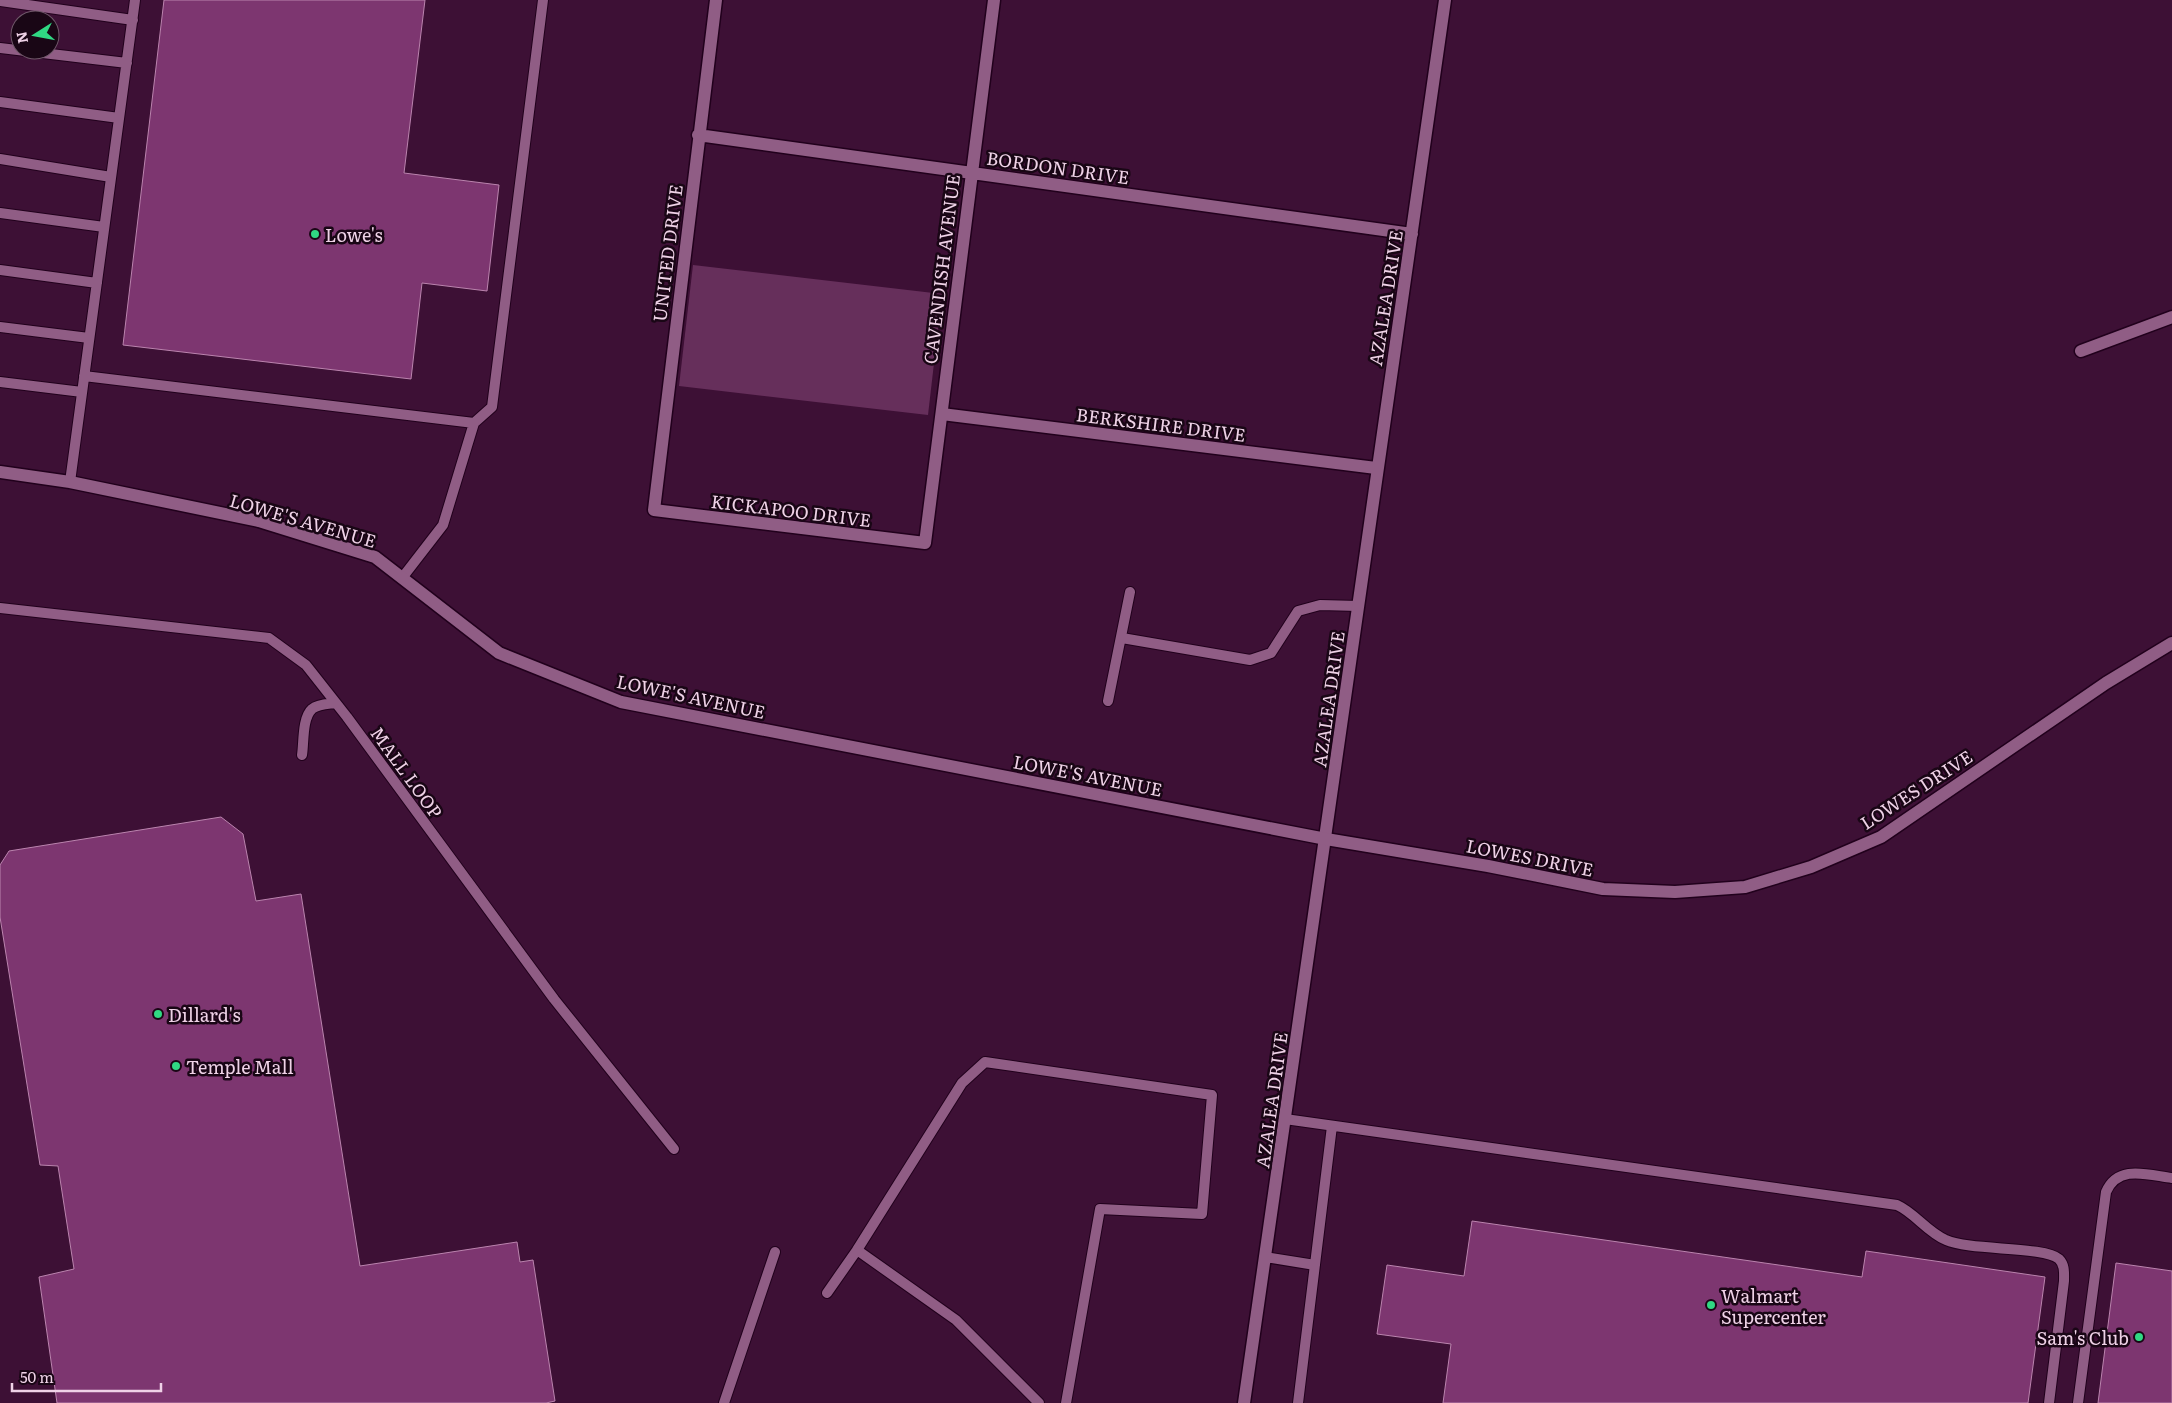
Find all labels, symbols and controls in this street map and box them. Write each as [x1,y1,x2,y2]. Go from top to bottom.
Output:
north arrow [10,10,60,60]
text: N [10,30,32,45]
street label: BORDON DRIVE [985,144,1131,190]
street label: CAVENDISH AVENUE [916,173,966,365]
street label: UNITED DRIVE [645,183,689,323]
place label: Lowe's [325,221,383,248]
marker: Lowe's [309,228,321,240]
street label: AZALEA DRIVE [1361,228,1409,368]
street label: BERKSHIRE DRIVE [1075,400,1247,448]
street label: LOWE'S AVENUE [227,486,379,554]
street label: KICKAPOO DRIVE [709,487,873,533]
street label: AZALEA DRIVE [1305,629,1351,769]
street label: LOWE'S AVENUE [614,667,768,725]
street label: MALL LOOP [365,721,450,823]
street label: LOWES DRIVE [1855,743,1977,835]
street label: LOWE'S AVENUE [1011,747,1165,803]
street label: LOWES DRIVE [1464,831,1596,883]
place label: Dillard's [168,1001,241,1028]
marker: Dillard's [152,1008,164,1020]
street label: AZALEA DRIVE [1248,1030,1294,1170]
place label: Temple Mall [186,1053,294,1080]
marker: Temple Mall [170,1060,182,1072]
place label: Walmart Supercenter [1721,1282,1826,1330]
marker: Walmart Supercenter [1705,1299,1717,1311]
place label: Sam's Club [2037,1324,2129,1351]
marker: Sam's Club [2133,1331,2145,1343]
scale bar [12,1360,161,1392]
text: 50 m [20,1365,54,1388]

